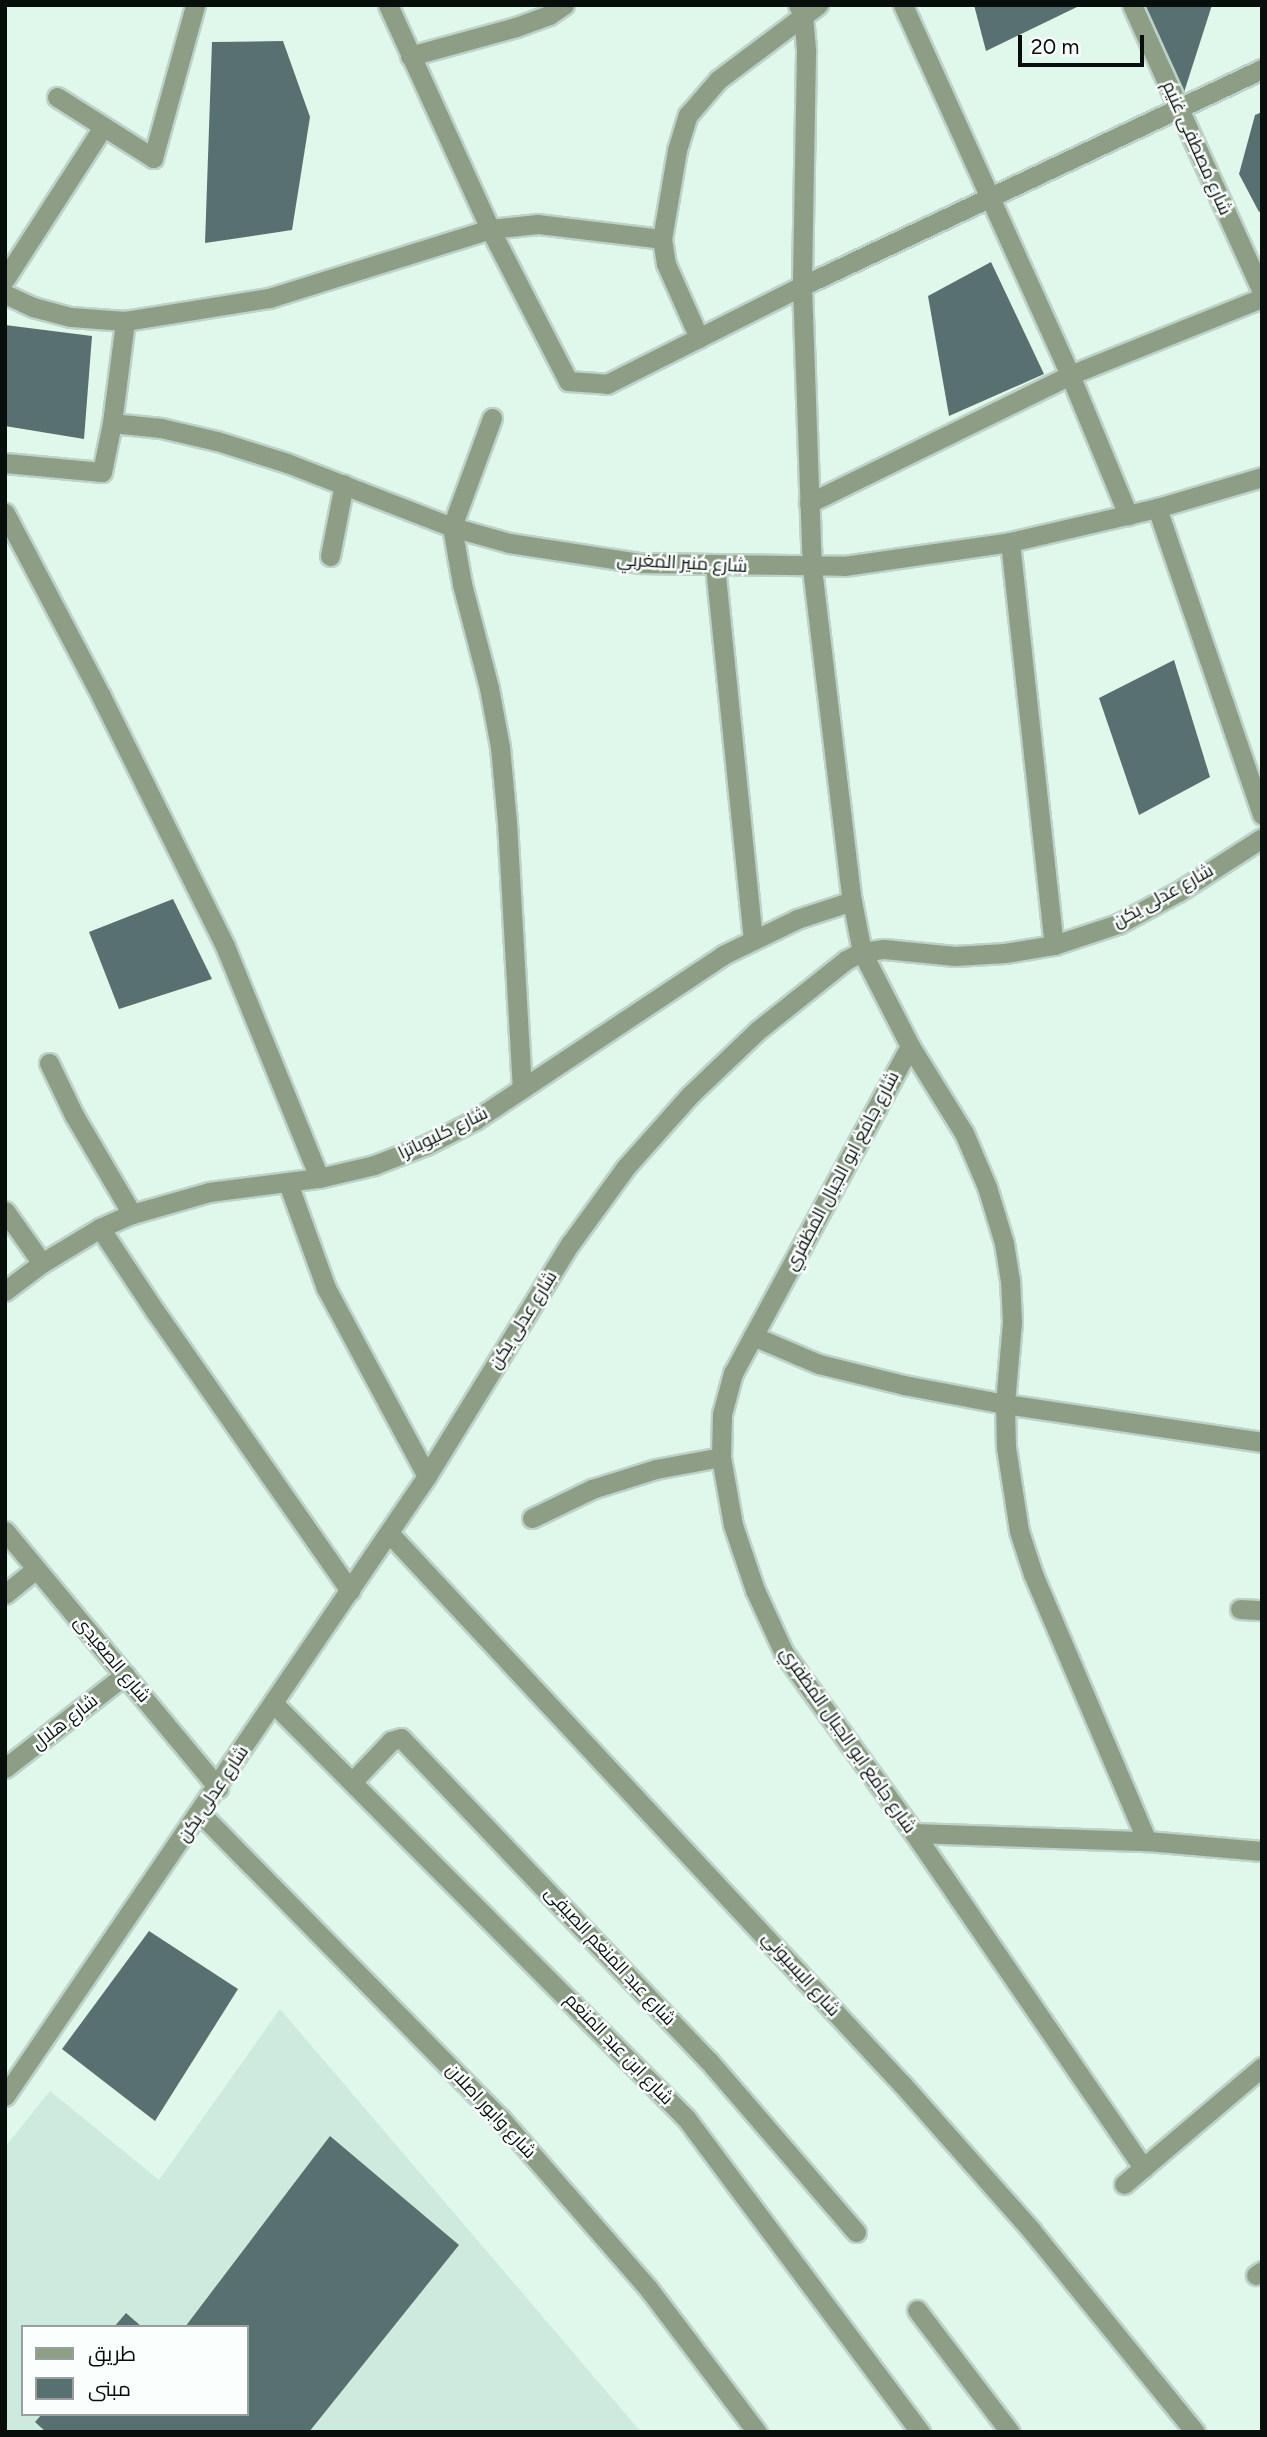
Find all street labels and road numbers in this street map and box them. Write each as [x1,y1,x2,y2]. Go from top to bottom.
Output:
street label: شارع مصطفى غنيم [1158,78,1236,218]
street label: شارع منير المغربي [616,549,748,577]
street label: شارع عدلى يكن [1109,859,1217,933]
street label: شارع جامع ابو الجبال المظفري [780,1068,904,1274]
street label: شارع كليوباترا [395,1102,491,1164]
street label: شارع عدلى يكن [484,1267,562,1373]
street label: شارع الصعيدى [69,1611,155,1707]
street label: شارع جامع ابو الجبال المظفري [775,1643,921,1837]
street label: شارع هلال [28,1690,102,1754]
street label: شارع عدلى يكن [173,1742,253,1846]
street label: شارع عبد المنعم الصيفى [540,1882,680,2030]
street label: شارع البسيوني [757,1927,845,2021]
street label: شارع ابن عبد المنعم [560,1989,678,2109]
street label: شارع وابور اصلان [441,2059,541,2163]

